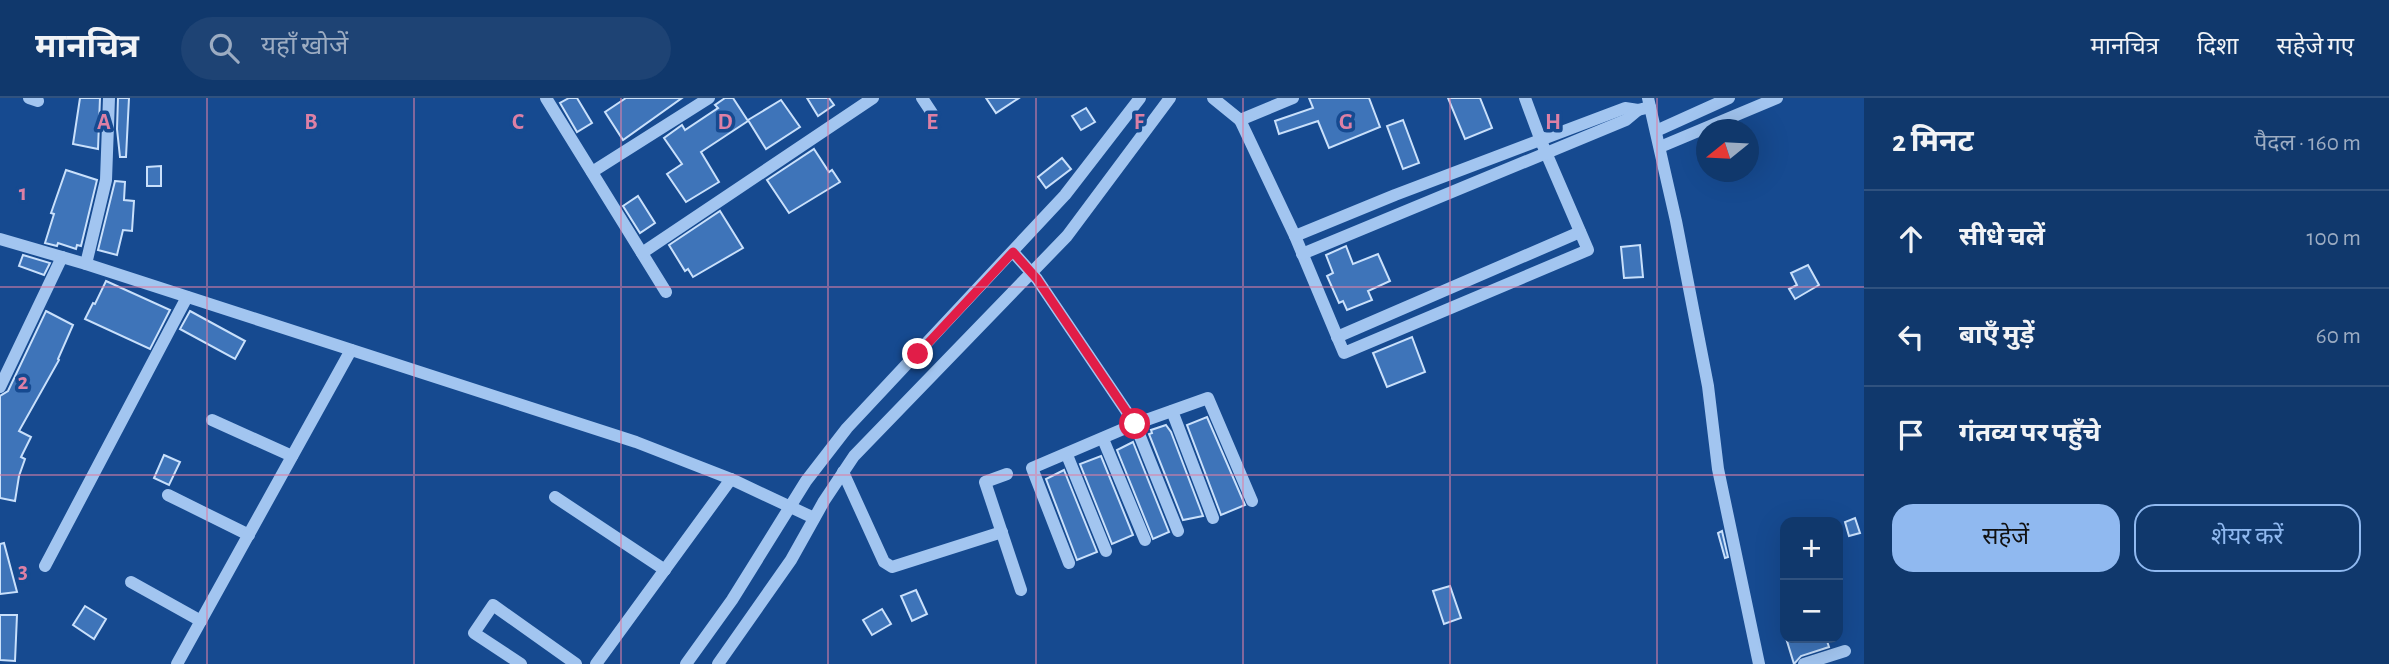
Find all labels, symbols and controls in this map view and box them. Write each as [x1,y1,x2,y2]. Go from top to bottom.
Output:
search box [181,17,671,80]
icon: search [205,29,243,67]
text: मानचित्र [35,31,139,64]
text: यहाँ खोजें [261,33,348,59]
text: मानचित्र [2090,35,2159,59]
text: दिशा [2197,35,2238,59]
text: सहेजे गए [2276,35,2354,59]
text: A [97,111,111,134]
text: B [304,111,318,134]
text: C [512,111,524,134]
text: D [717,111,733,134]
text: E [926,111,938,134]
text: F [1134,111,1145,134]
text: G [1339,111,1353,134]
text: H [1545,111,1561,134]
north arrow [1696,119,1759,182]
text: 2 मिनट [1892,127,1974,157]
text: पैदल · 160 m [2254,132,2361,155]
text: 1 [19,182,27,205]
icon: ahead [1892,220,1930,258]
text: सीधे चलें [1959,224,2045,250]
text: 100 m [2307,227,2361,250]
icon: left [1892,318,1930,356]
text: बाएँ मुड़ें [1959,322,2034,348]
text: 60 m [2316,325,2361,348]
route end [902,338,933,369]
text: 2 [18,371,29,394]
route start [1119,408,1150,439]
icon: arrive [1892,416,1930,454]
text: गंतव्य पर पहुँचे [1959,420,2101,446]
button: सहेजें [1892,504,2120,572]
button: शेयर करें [2134,504,2361,572]
map controls [1780,517,1843,643]
button: + [1780,517,1843,580]
text: 3 [18,560,28,583]
button: − [1780,580,1843,643]

